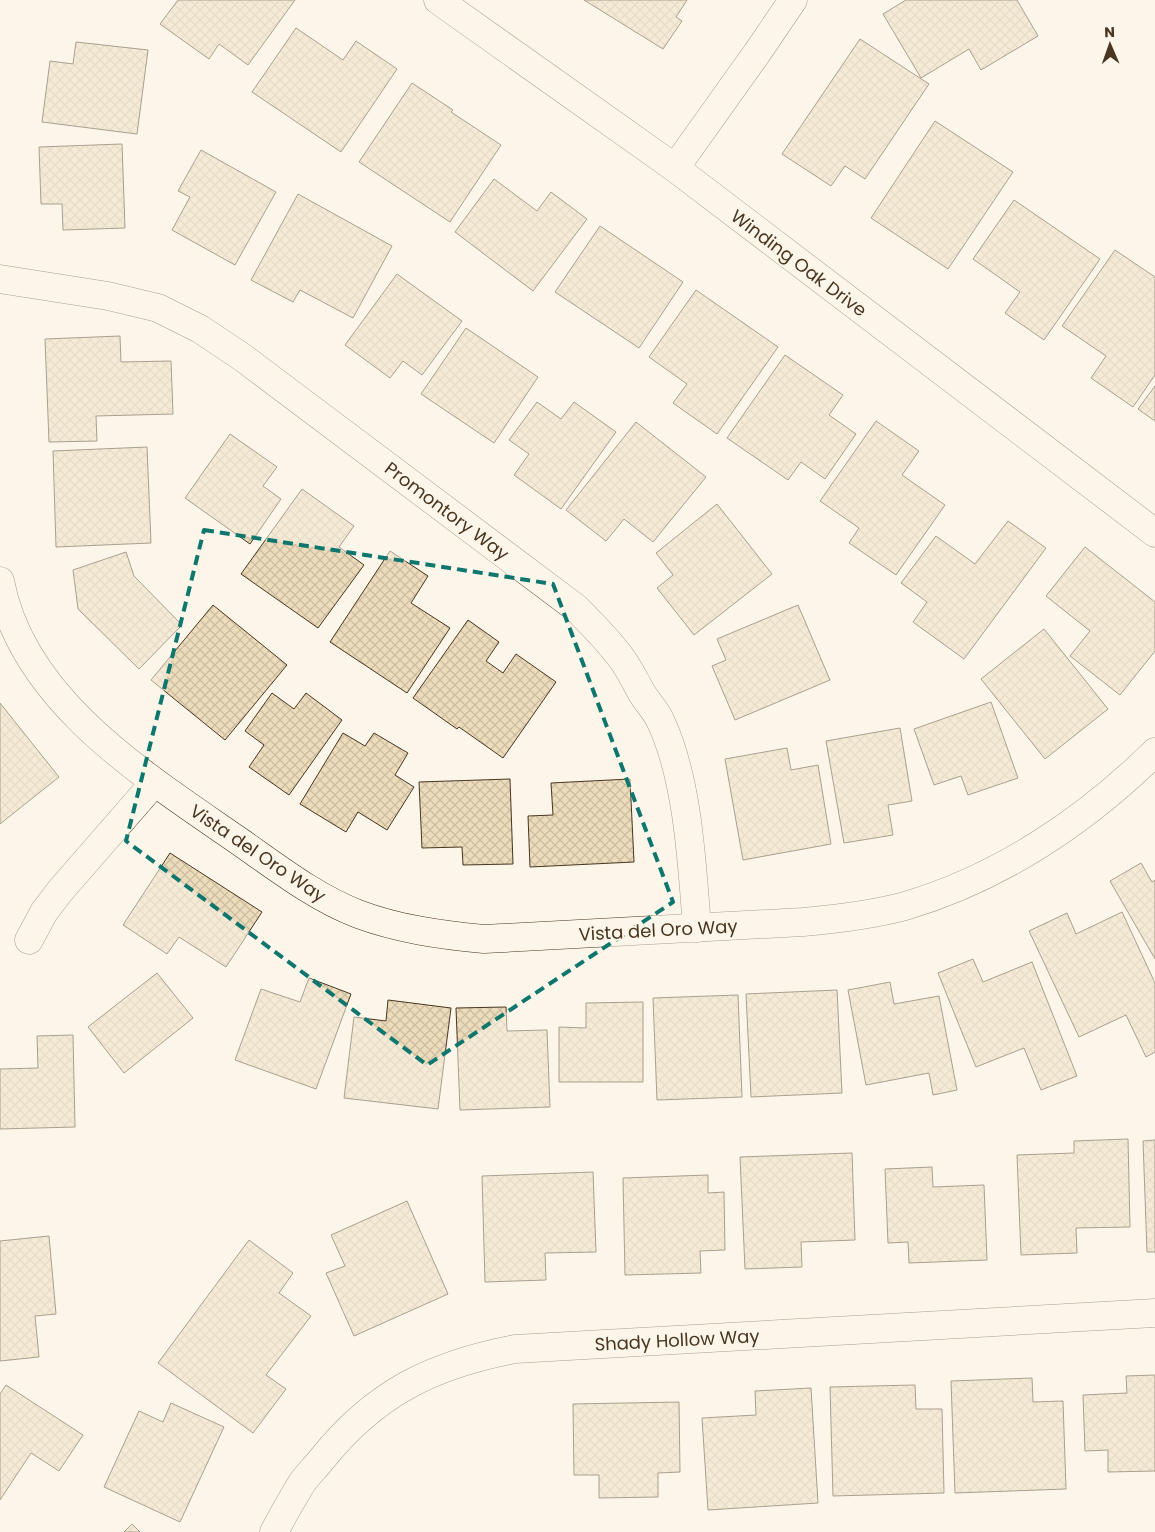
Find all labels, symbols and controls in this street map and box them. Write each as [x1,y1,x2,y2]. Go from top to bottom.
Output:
north arrow [1085,20,1135,70]
text: N [1104,22,1115,42]
street label: Winding Oak Drive [726,204,872,322]
street label: Promontory Way [380,456,514,566]
street label: Vista del Oro Way [185,798,331,908]
street label: Vista del Oro Way [578,913,738,947]
street label: Shady Hollow Way [594,1323,760,1357]

